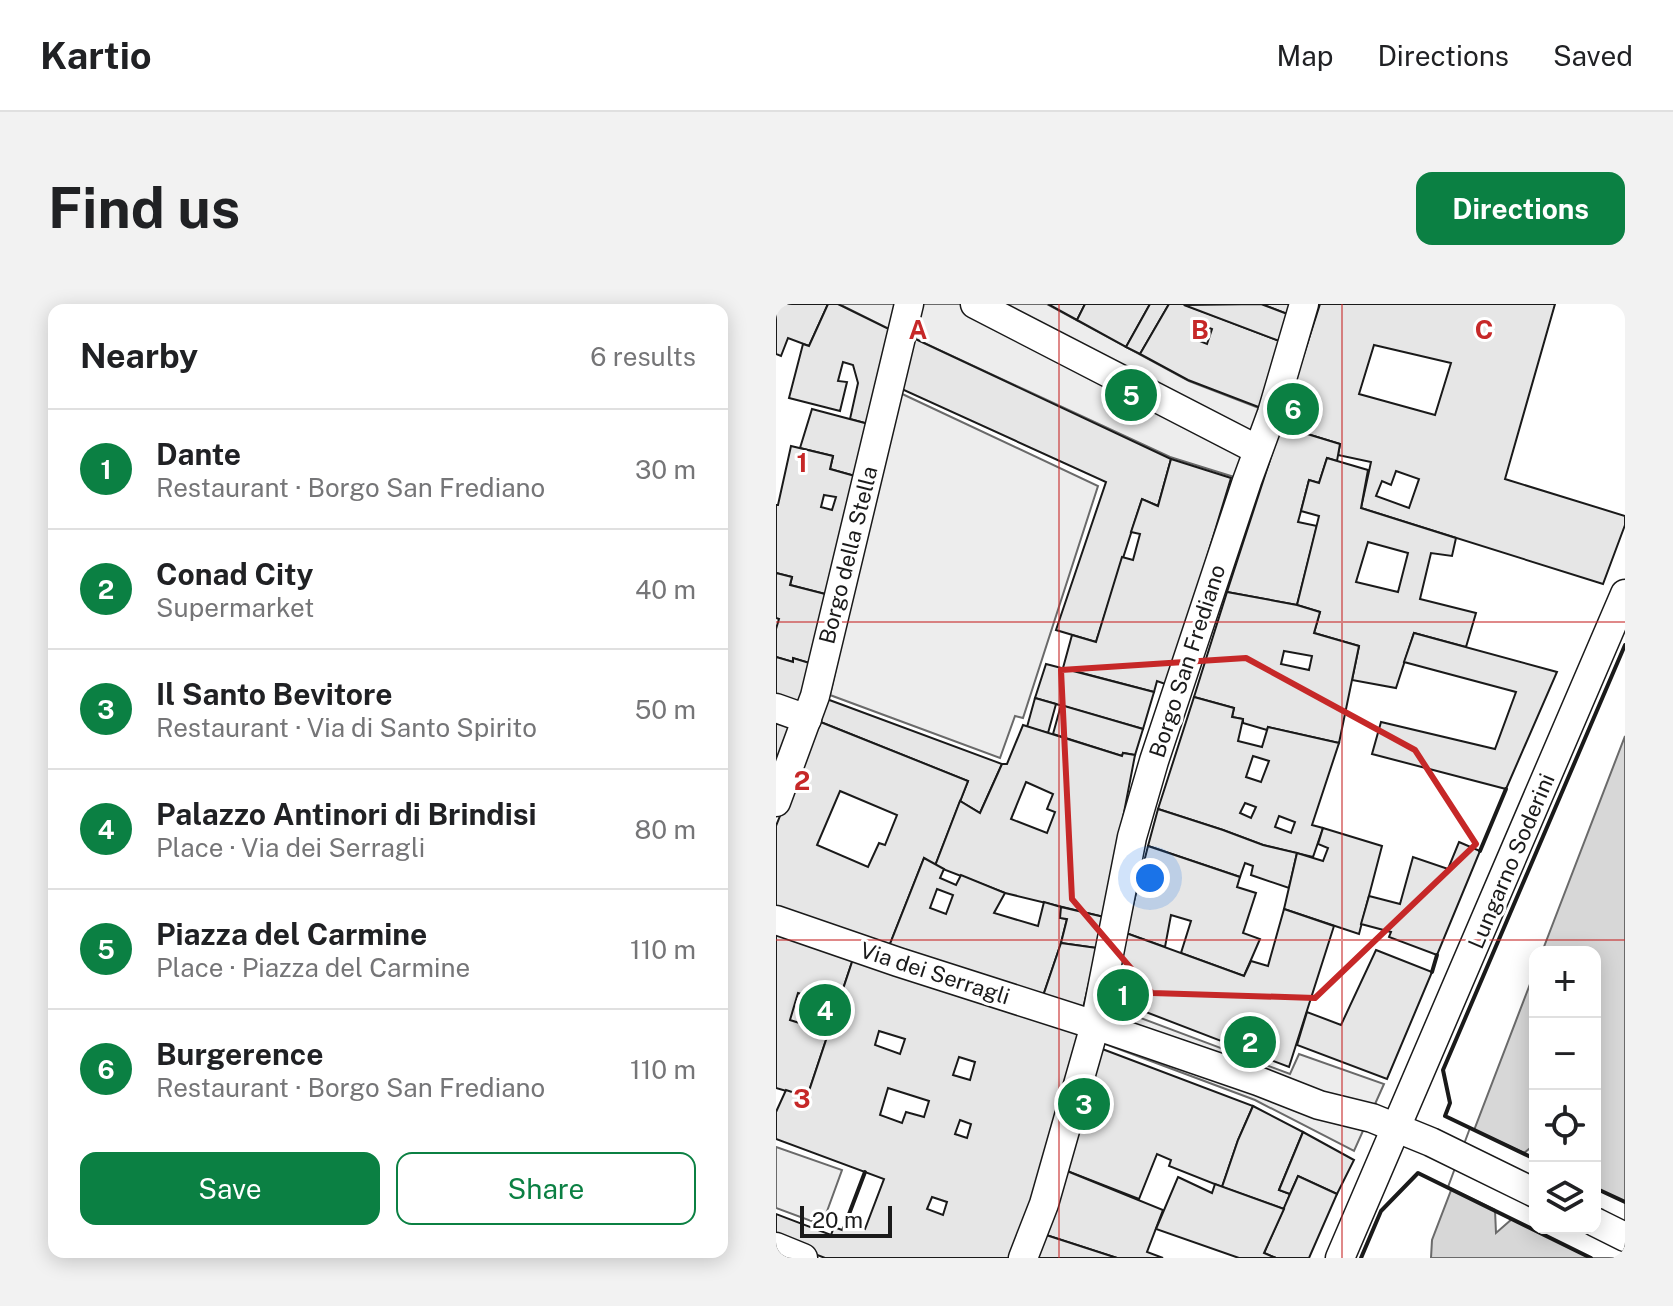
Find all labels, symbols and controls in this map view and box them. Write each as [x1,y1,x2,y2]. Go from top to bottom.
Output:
text: Kartio [40,33,152,78]
text: Map [1277,39,1333,72]
text: Directions [1377,39,1509,72]
text: Saved [1553,39,1633,72]
button: Directions [1416,172,1625,245]
text: Find us [48,175,240,241]
text: A [909,314,928,345]
text: B [1191,314,1209,345]
text: C [1475,314,1493,345]
text: Nearby [80,336,198,376]
text: 6 results [590,341,696,372]
pin: 5 [1105,365,1157,425]
pin: 6 [1267,379,1319,439]
text: Dante [156,436,241,472]
text: 1 [796,447,808,478]
text: 1 [100,454,112,485]
text: 30 m [635,454,696,485]
street label: Borgo della Stella [813,463,883,647]
text: Restaurant · Borgo San Frediano [156,472,545,503]
text: Conad City [156,556,314,592]
street label: Borgo San Frediano [1144,561,1230,761]
text: 2 [98,574,114,605]
text: 40 m [635,574,696,605]
text: Supermarket [156,592,314,623]
text: Il Santo Bevitore [156,676,393,712]
text: 3 [97,694,115,725]
text: 50 m [635,694,696,725]
text: Restaurant · Via di Santo Spirito [156,712,537,743]
text: 2 [794,765,810,796]
street label: Lungarno Soderini [1462,769,1560,953]
text: Palazzo Antinori di Brindisi [156,796,536,832]
text: 4 [97,814,115,845]
text: 80 m [635,814,696,845]
text: Place · Via dei Serragli [156,832,425,863]
your location [1130,858,1170,898]
text: Piazza del Carmine [156,916,427,952]
text: 5 [97,934,115,965]
text: 110 m [630,934,696,965]
street label: Via dei Serragli [857,937,1013,1009]
map controls [1529,946,1601,1234]
button: + [1529,946,1601,1018]
text: Place · Piazza del Carmine [156,952,470,983]
pin: 1 [1097,965,1149,1025]
pin: 4 [799,980,851,1040]
pin: 2 [1224,1012,1276,1072]
button: − [1529,1018,1601,1090]
text: Burgerence [156,1036,323,1072]
text: 6 [97,1054,115,1085]
text: 110 m [630,1054,696,1085]
text: Restaurant · Borgo San Frediano [156,1072,545,1103]
pin: 3 [1058,1074,1110,1134]
text: 3 [793,1083,811,1114]
button: locate [1529,1090,1601,1162]
button: Save [80,1152,380,1225]
button: Share [396,1152,696,1225]
button: layers [1529,1162,1601,1234]
scale bar [800,1202,892,1238]
text: 20 m [812,1207,863,1233]

